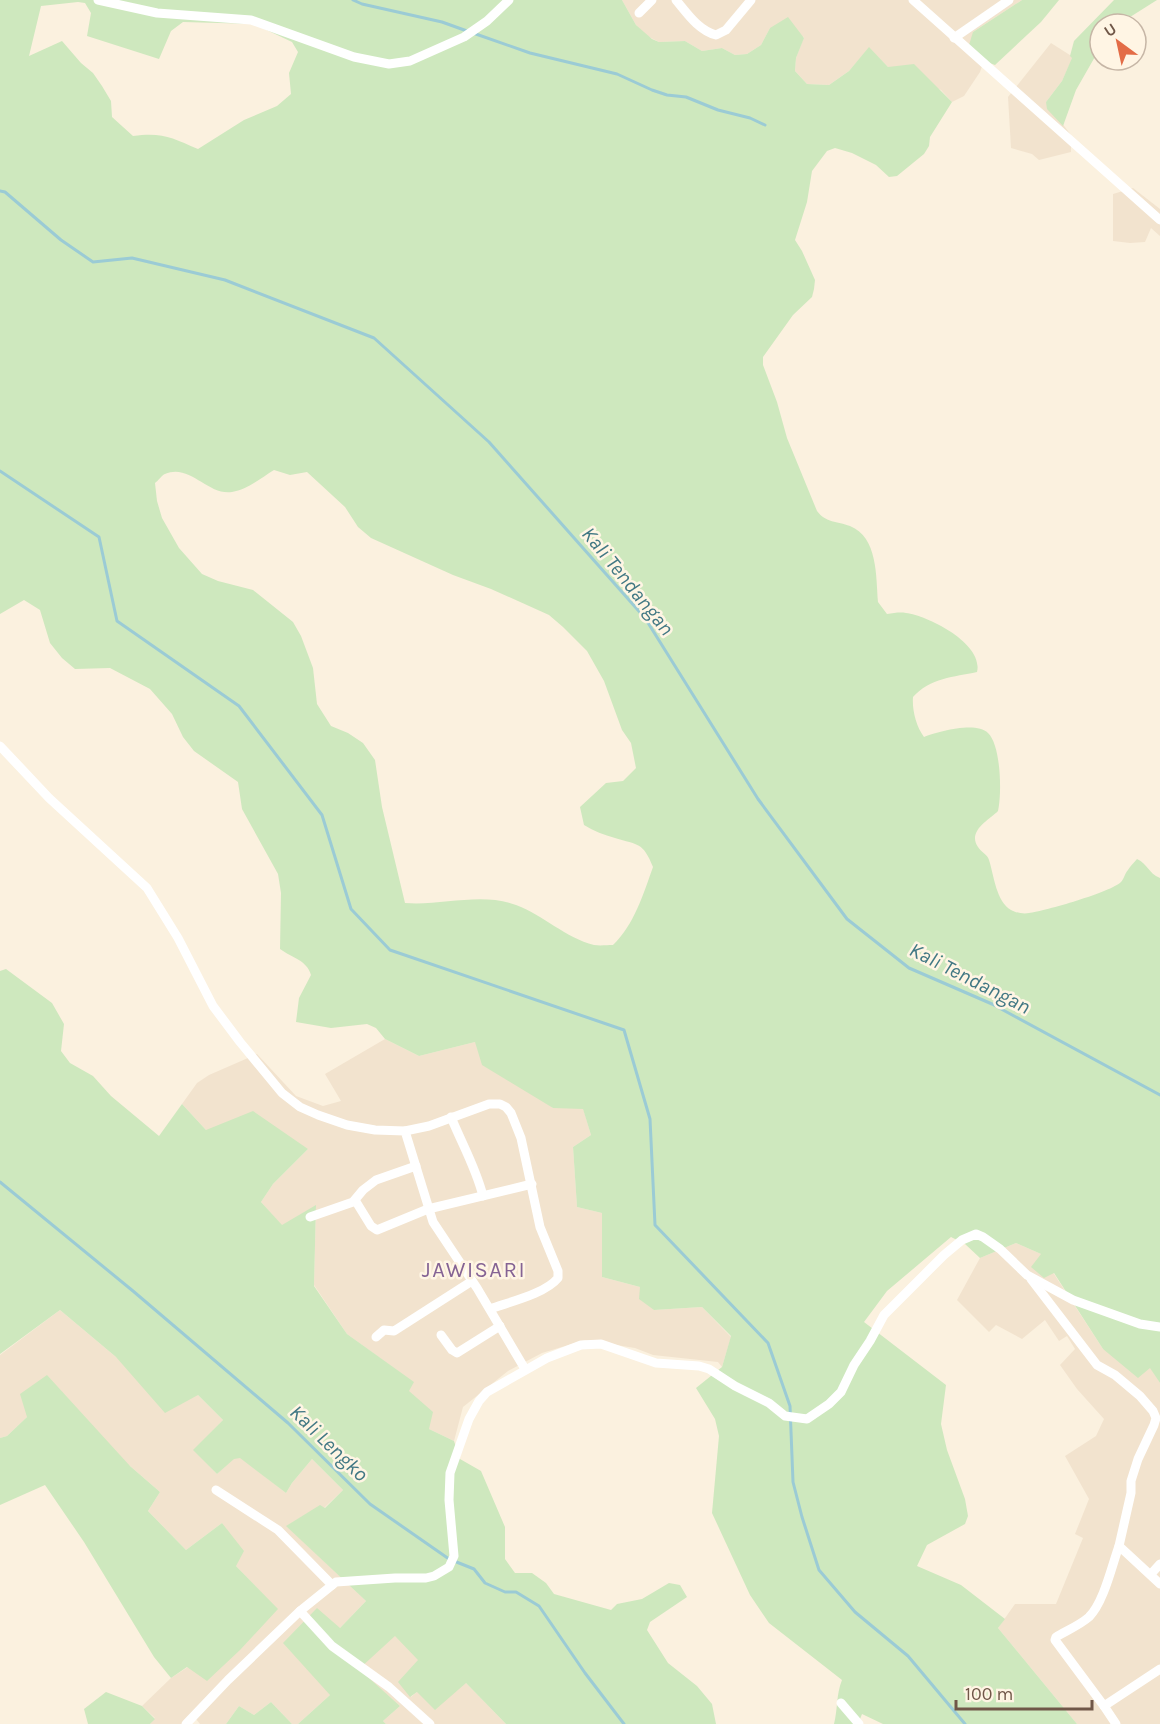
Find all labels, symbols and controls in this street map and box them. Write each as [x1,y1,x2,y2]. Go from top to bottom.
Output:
north arrow [1088,12,1148,72]
text: U [1100,19,1120,41]
water label: Kali Tendangan [577,522,679,640]
water label: Kali Tendangan [905,937,1035,1019]
district label: JAWISARI [422,1257,526,1283]
water label: Kali Lengko [285,1400,373,1487]
scale bar [956,1673,1092,1711]
text: 100 m [965,1683,1013,1705]

